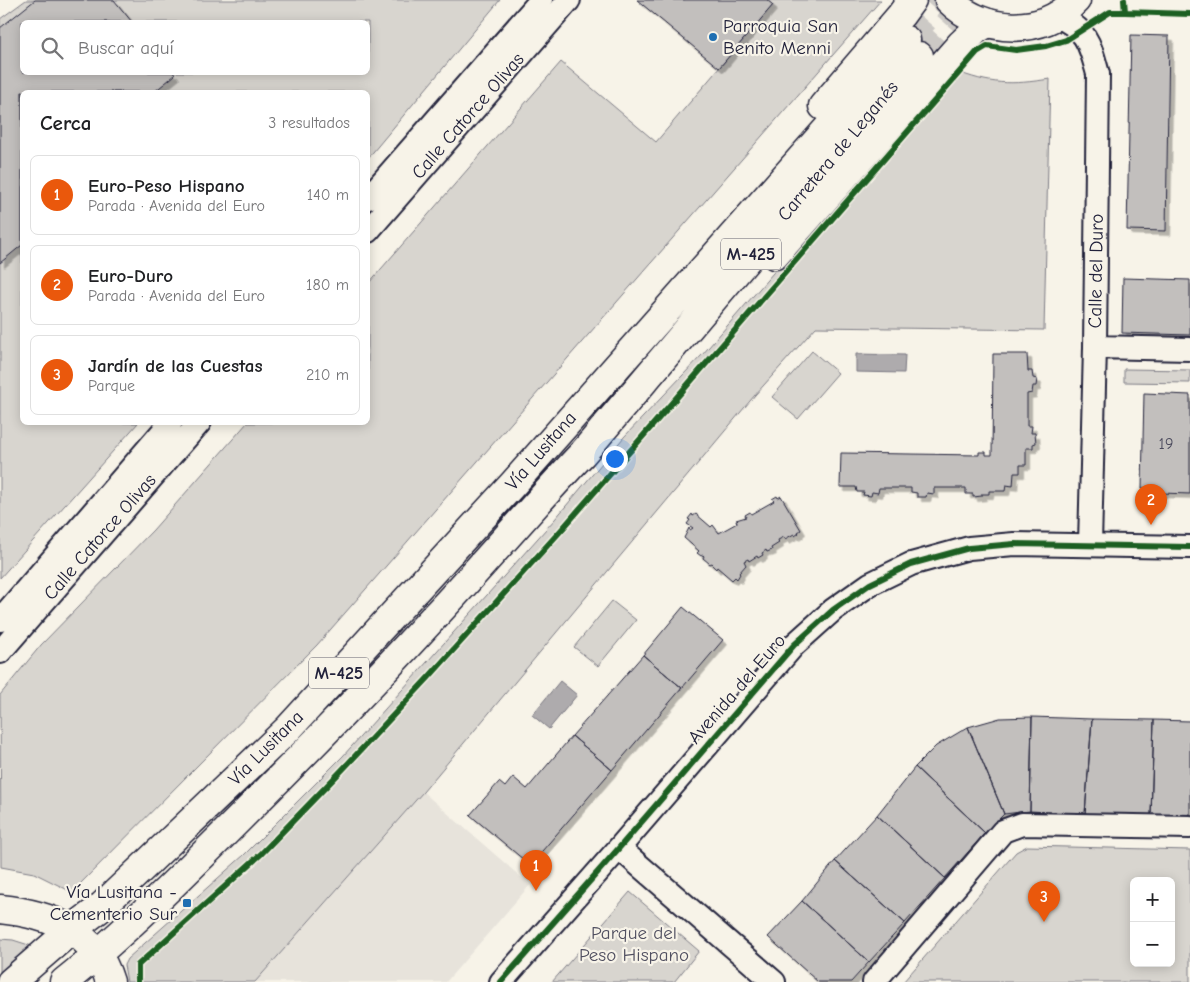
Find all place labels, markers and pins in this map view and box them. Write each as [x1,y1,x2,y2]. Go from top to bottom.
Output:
place label: Parroquia San Benito Menni [723,15,838,59]
marker: Parroquia San Benito Menni [707,31,719,43]
pin: 2 [1135,484,1167,525]
pin: 1 [520,850,552,891]
place label: Vía Lusitana - Cementerio Sur [50,881,177,925]
pin: 3 [1028,881,1060,922]
marker: Vía Lusitana - Cementerio Sur [181,897,193,909]

